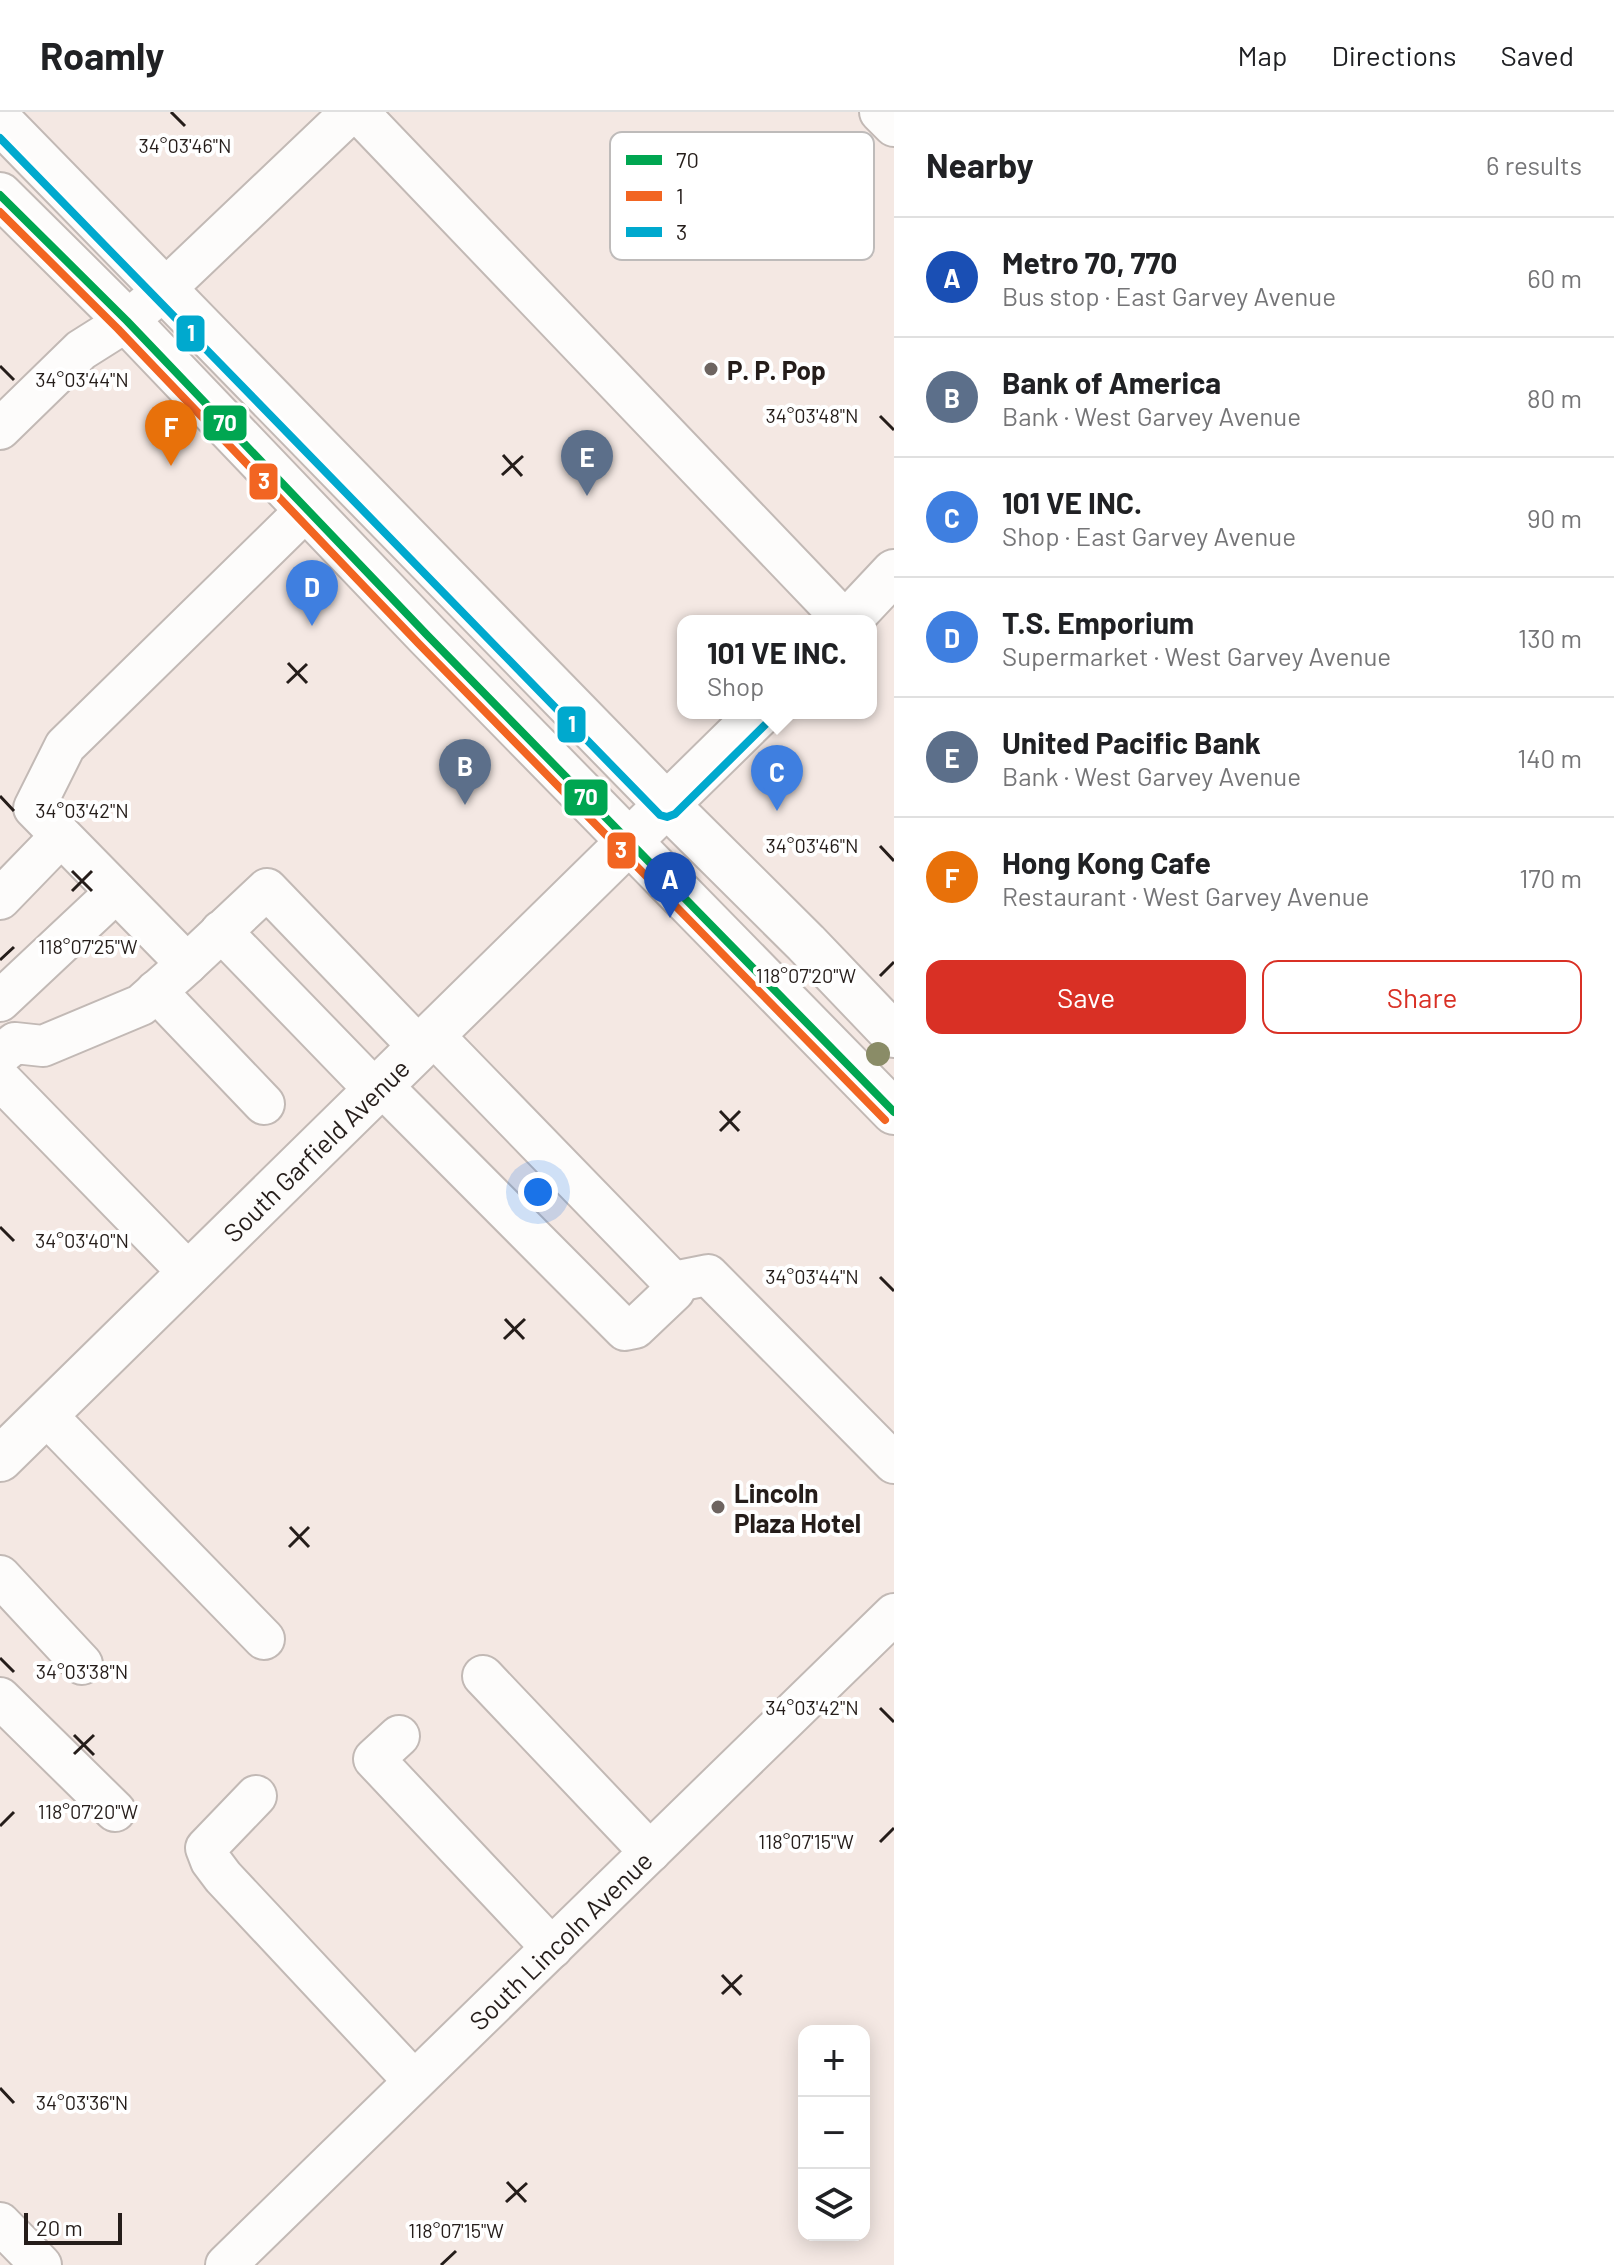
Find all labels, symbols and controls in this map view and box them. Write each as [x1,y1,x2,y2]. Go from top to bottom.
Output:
text: Roamly [40,32,164,78]
text: Map [1238,38,1287,72]
text: Directions [1331,38,1457,72]
text: Saved [1501,38,1574,72]
legend [610,132,874,260]
text: 34°03'46"N [138,133,232,157]
text: Nearby [926,144,1034,185]
text: 70 [676,146,699,172]
text: 6 results [1486,149,1582,180]
text: 1 [676,182,684,208]
text: 3 [676,218,687,244]
text: Metro 70, 770 [1002,244,1177,280]
text: A [943,262,961,293]
text: 60 m [1527,262,1582,293]
text: Bus stop · East Garvey Avenue [1002,280,1336,311]
line badge: 1 [175,314,206,353]
text: 1 [187,319,195,345]
place label: P. P. Pop [727,354,826,385]
marker: P. P. Pop [702,360,720,378]
text: Bank of America [1002,364,1221,400]
text: 34°03'44"N [35,367,129,391]
text: B [944,382,960,413]
text: 80 m [1527,382,1582,413]
pin: F [145,400,197,466]
text: Bank · West Garvey Avenue [1002,400,1301,431]
text: 34°03'48"N [765,403,859,427]
line badge: 70 [202,404,248,442]
text: 70 [213,409,237,435]
pin: E [561,430,613,496]
line badge: 3 [248,462,279,501]
text: 3 [258,467,270,493]
text: 101 VE INC. [1002,484,1142,520]
text: C [944,502,960,533]
text: 90 m [1527,502,1582,533]
text: Shop · East Garvey Avenue [1002,520,1296,551]
pin: D [286,560,338,626]
text: T.S. Emporium [1002,604,1194,640]
popup [677,615,877,719]
text: D [944,622,960,653]
text: 130 m [1518,622,1582,653]
text: 101 VE INC. [707,634,847,670]
text: Supermarket · West Garvey Avenue [1002,640,1391,671]
text: Shop [707,670,764,701]
line badge: 1 [556,705,587,744]
text: 1 [568,710,576,736]
text: United Pacific Bank [1002,724,1261,760]
pin: B [439,739,491,805]
text: E [944,742,960,773]
text: 140 m [1517,742,1582,773]
pin: C [751,745,803,811]
text: Bank · West Garvey Avenue [1002,760,1301,791]
line badge: 70 [563,778,609,817]
text: 70 [574,783,598,809]
text: 34°03'42"N [35,798,129,822]
line badge: 3 [606,831,637,870]
text: 34°03'46"N [765,833,859,857]
text: 3 [615,836,627,862]
text: Hong Kong Cafe [1002,844,1211,880]
pin: A [644,852,696,918]
text: F [945,862,959,893]
text: 170 m [1519,862,1582,893]
text: Restaurant · West Garvey Avenue [1002,880,1369,911]
text: 118°07'25"W [38,934,138,958]
button: Save [926,960,1246,1034]
button: Share [1262,960,1582,1034]
text: 118°07'20"W [756,963,857,987]
street label: South Garfield Avenue [216,1051,415,1247]
your location [518,1172,558,1212]
text: 34°03'40"N [35,1228,129,1252]
text: 34°03'44"N [765,1264,859,1288]
place label: Lincoln Plaza Hotel [734,1477,861,1538]
marker: Lincoln Plaza Hotel [709,1498,727,1516]
text: 34°03'38"N [36,1659,128,1683]
text: 34°03'42"N [765,1695,859,1719]
text: 118°07'20"W [38,1799,139,1823]
text: 118°07'15"W [758,1829,854,1853]
street label: South Lincoln Avenue [462,1844,657,2036]
map controls [798,2025,870,2241]
button: + [798,2025,870,2097]
text: 34°03'36"N [36,2090,128,2114]
button: − [798,2097,870,2169]
button: layers [798,2169,870,2241]
scale bar [24,2209,122,2245]
text: 20 m [36,2214,83,2240]
text: 118°07'15"W [408,2218,504,2242]

